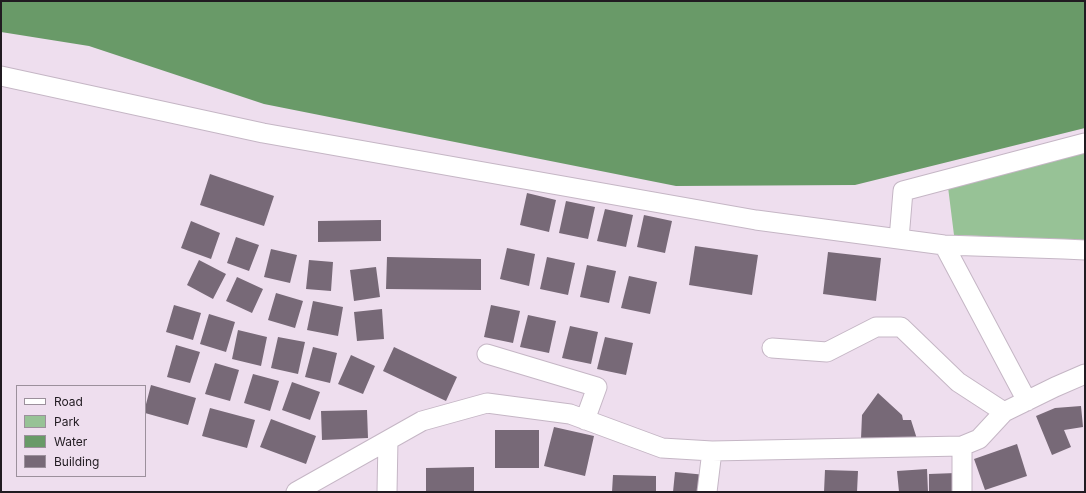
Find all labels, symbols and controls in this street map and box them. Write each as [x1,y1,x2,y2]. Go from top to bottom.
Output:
legend [16,385,146,477]
text: Road [54,394,83,409]
text: Park [54,414,80,429]
text: Water [54,434,87,449]
text: Building [54,454,99,469]

